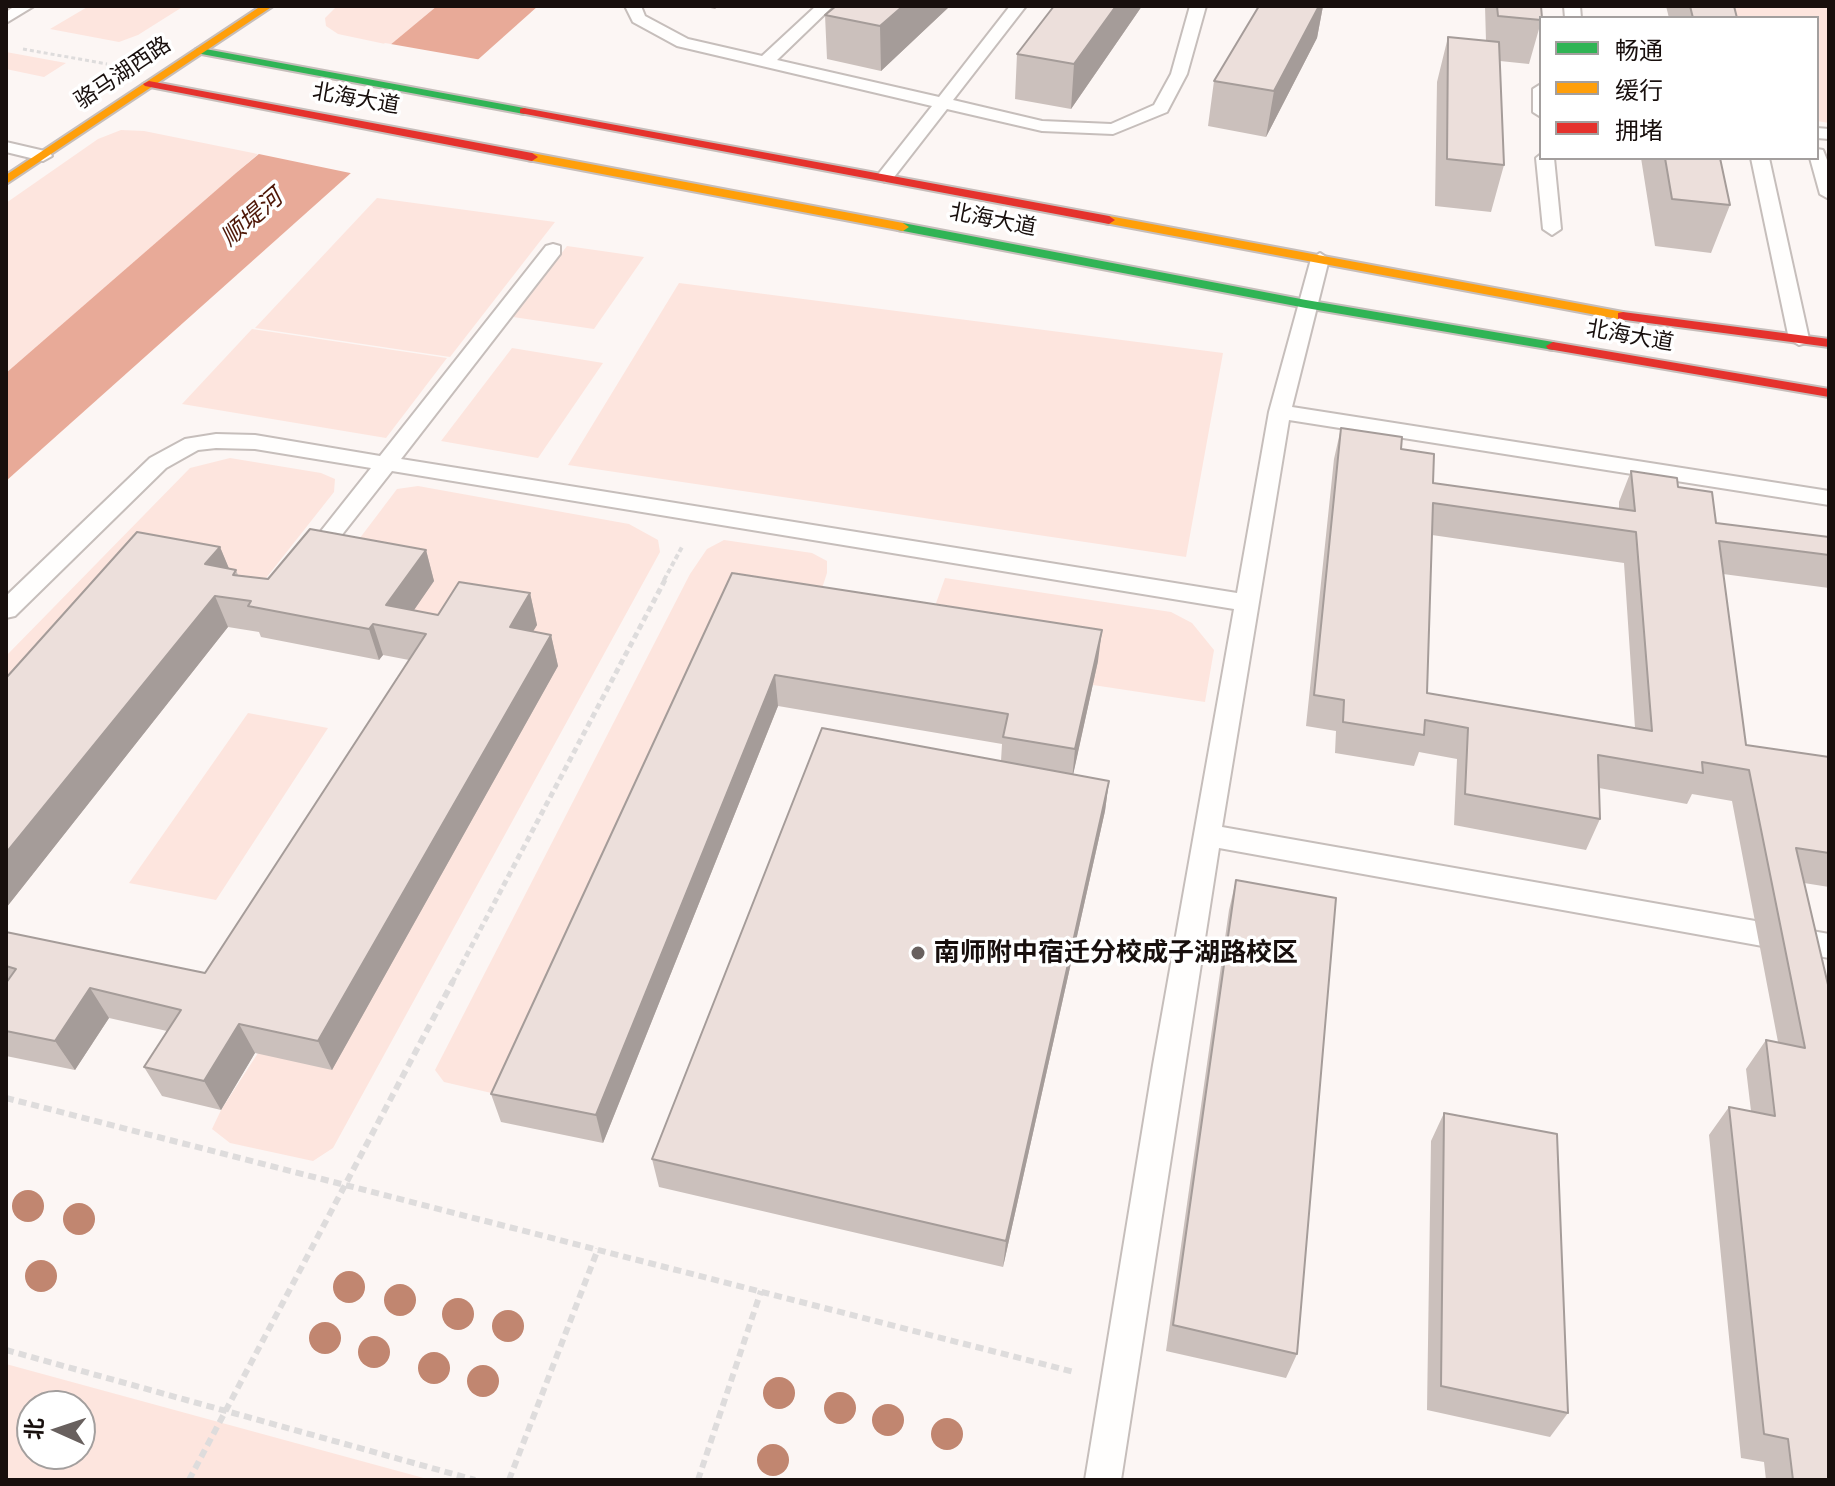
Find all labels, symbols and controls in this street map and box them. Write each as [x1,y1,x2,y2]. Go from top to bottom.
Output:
legend [1539,16,1819,160]
street label: 骆马湖西路 [70,31,176,115]
text: 畅通 [1615,36,1663,65]
text: 缓行 [1615,76,1663,105]
street label: 北海大道 [310,78,402,120]
text: 拥堵 [1615,116,1663,145]
water label: 顺堤河 [215,184,289,252]
street label: 北海大道 [947,199,1039,241]
street label: 北海大道 [1584,315,1676,357]
place label: 南师附中宿迁分校成子湖路校区 [934,937,1298,969]
marker: 南师附中宿迁分校成子湖路校区 [909,944,927,962]
north arrow [16,1390,96,1470]
text: 北 [20,1417,48,1441]

